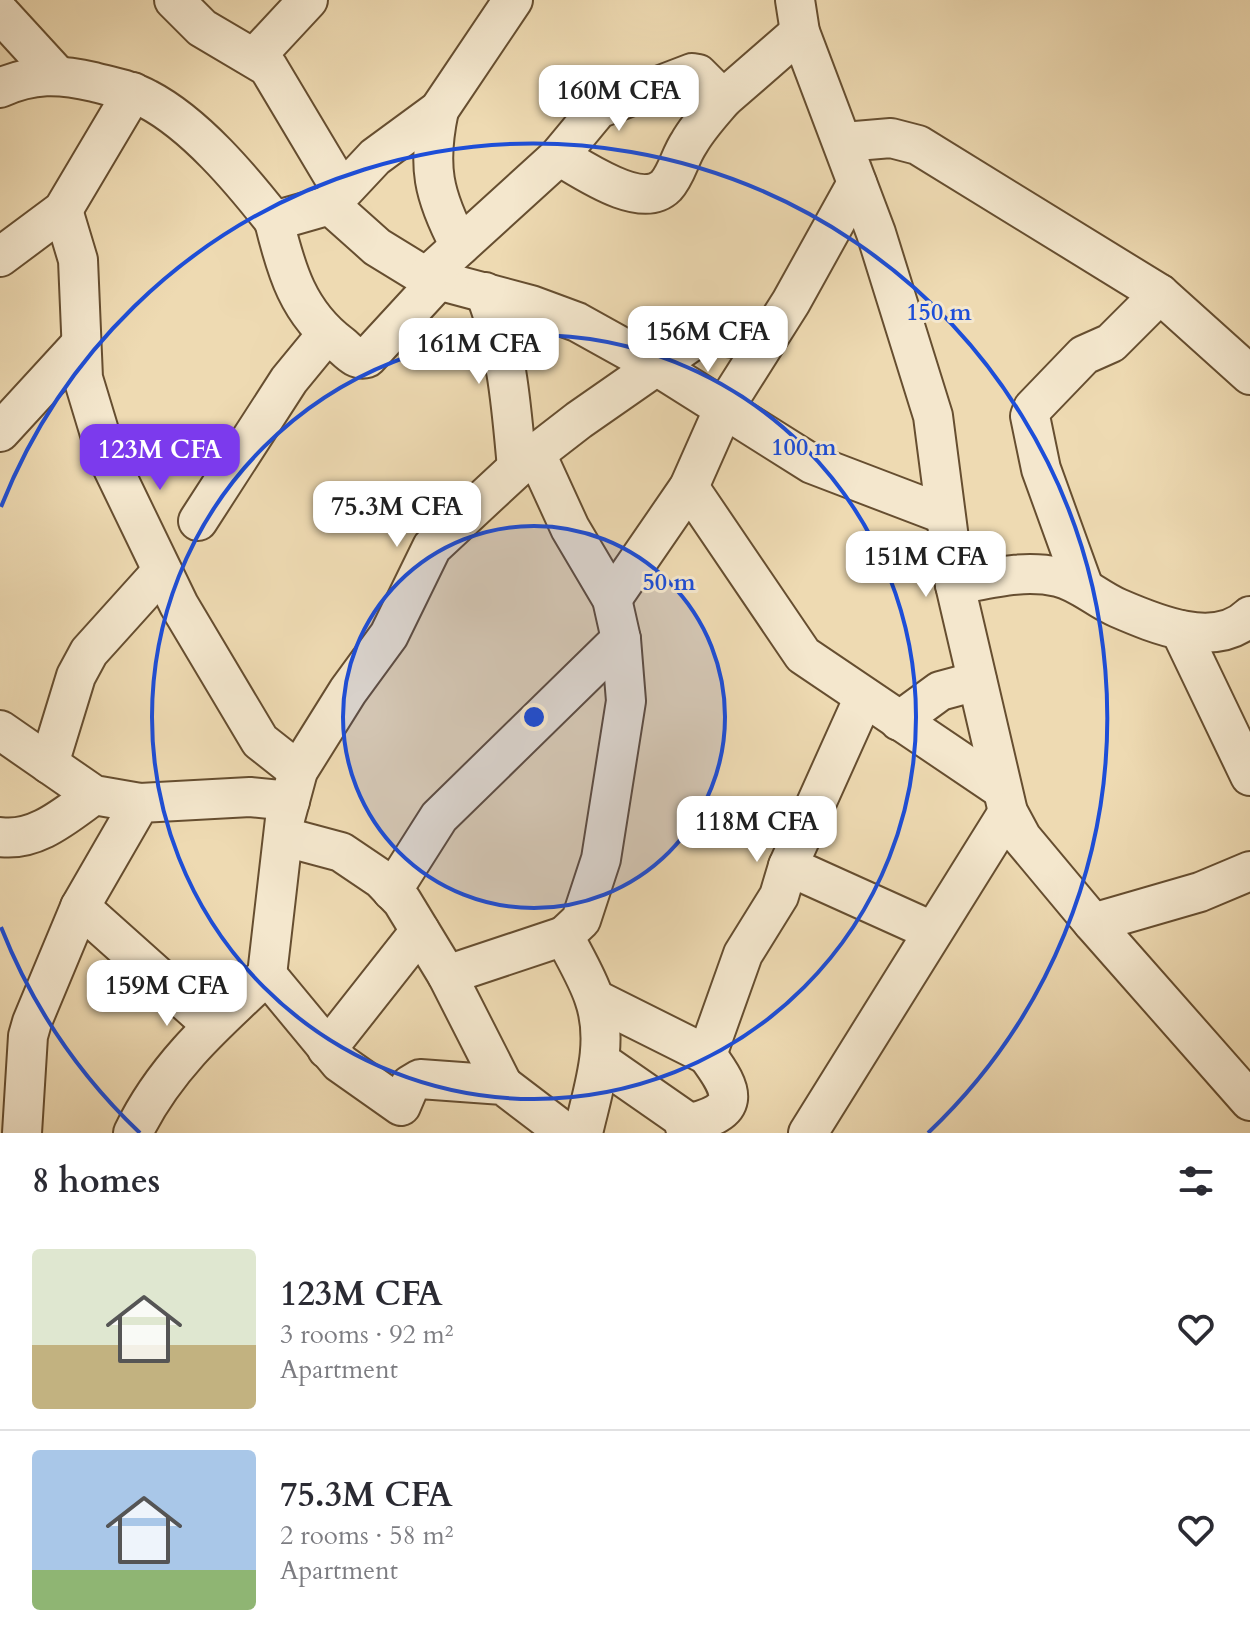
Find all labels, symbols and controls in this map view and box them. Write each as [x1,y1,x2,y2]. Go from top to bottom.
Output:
pin: 160M CFA [536,65,702,133]
text: 160M CFA [557,73,681,108]
text: 150 m [906,296,973,329]
pin: 156M CFA [625,306,791,374]
text: 156M CFA [646,314,770,349]
pin: 161M CFA [396,318,562,386]
text: 161M CFA [417,326,541,361]
pin: 123M CFA [77,424,243,492]
text: 100 m [771,431,838,464]
text: 123M CFA [98,432,222,467]
pin: 75.3M CFA [305,481,489,549]
text: 75.3M CFA [331,489,463,524]
pin: 151M CFA [843,531,1009,599]
text: 151M CFA [864,539,988,574]
text: 50 m [642,566,696,599]
centre of rings [520,703,548,731]
pin: 118M CFA [674,796,840,864]
text: 118M CFA [695,804,819,839]
pin: 159M CFA [84,960,250,1028]
text: 159M CFA [105,968,229,1003]
text: 8 homes [32,1158,160,1204]
icon: filters [1174,1159,1218,1203]
text: 123M CFA [280,1271,443,1317]
icon: home [96,1281,192,1377]
icon: heart [1174,1307,1218,1351]
text: 3 rooms · 92 m² [280,1317,453,1352]
text: Apartment [280,1352,398,1387]
text: 75.3M CFA [280,1472,453,1518]
icon: home [96,1482,192,1578]
icon: heart [1174,1508,1218,1552]
text: 2 rooms · 58 m² [280,1518,453,1553]
text: Apartment [280,1553,398,1588]

